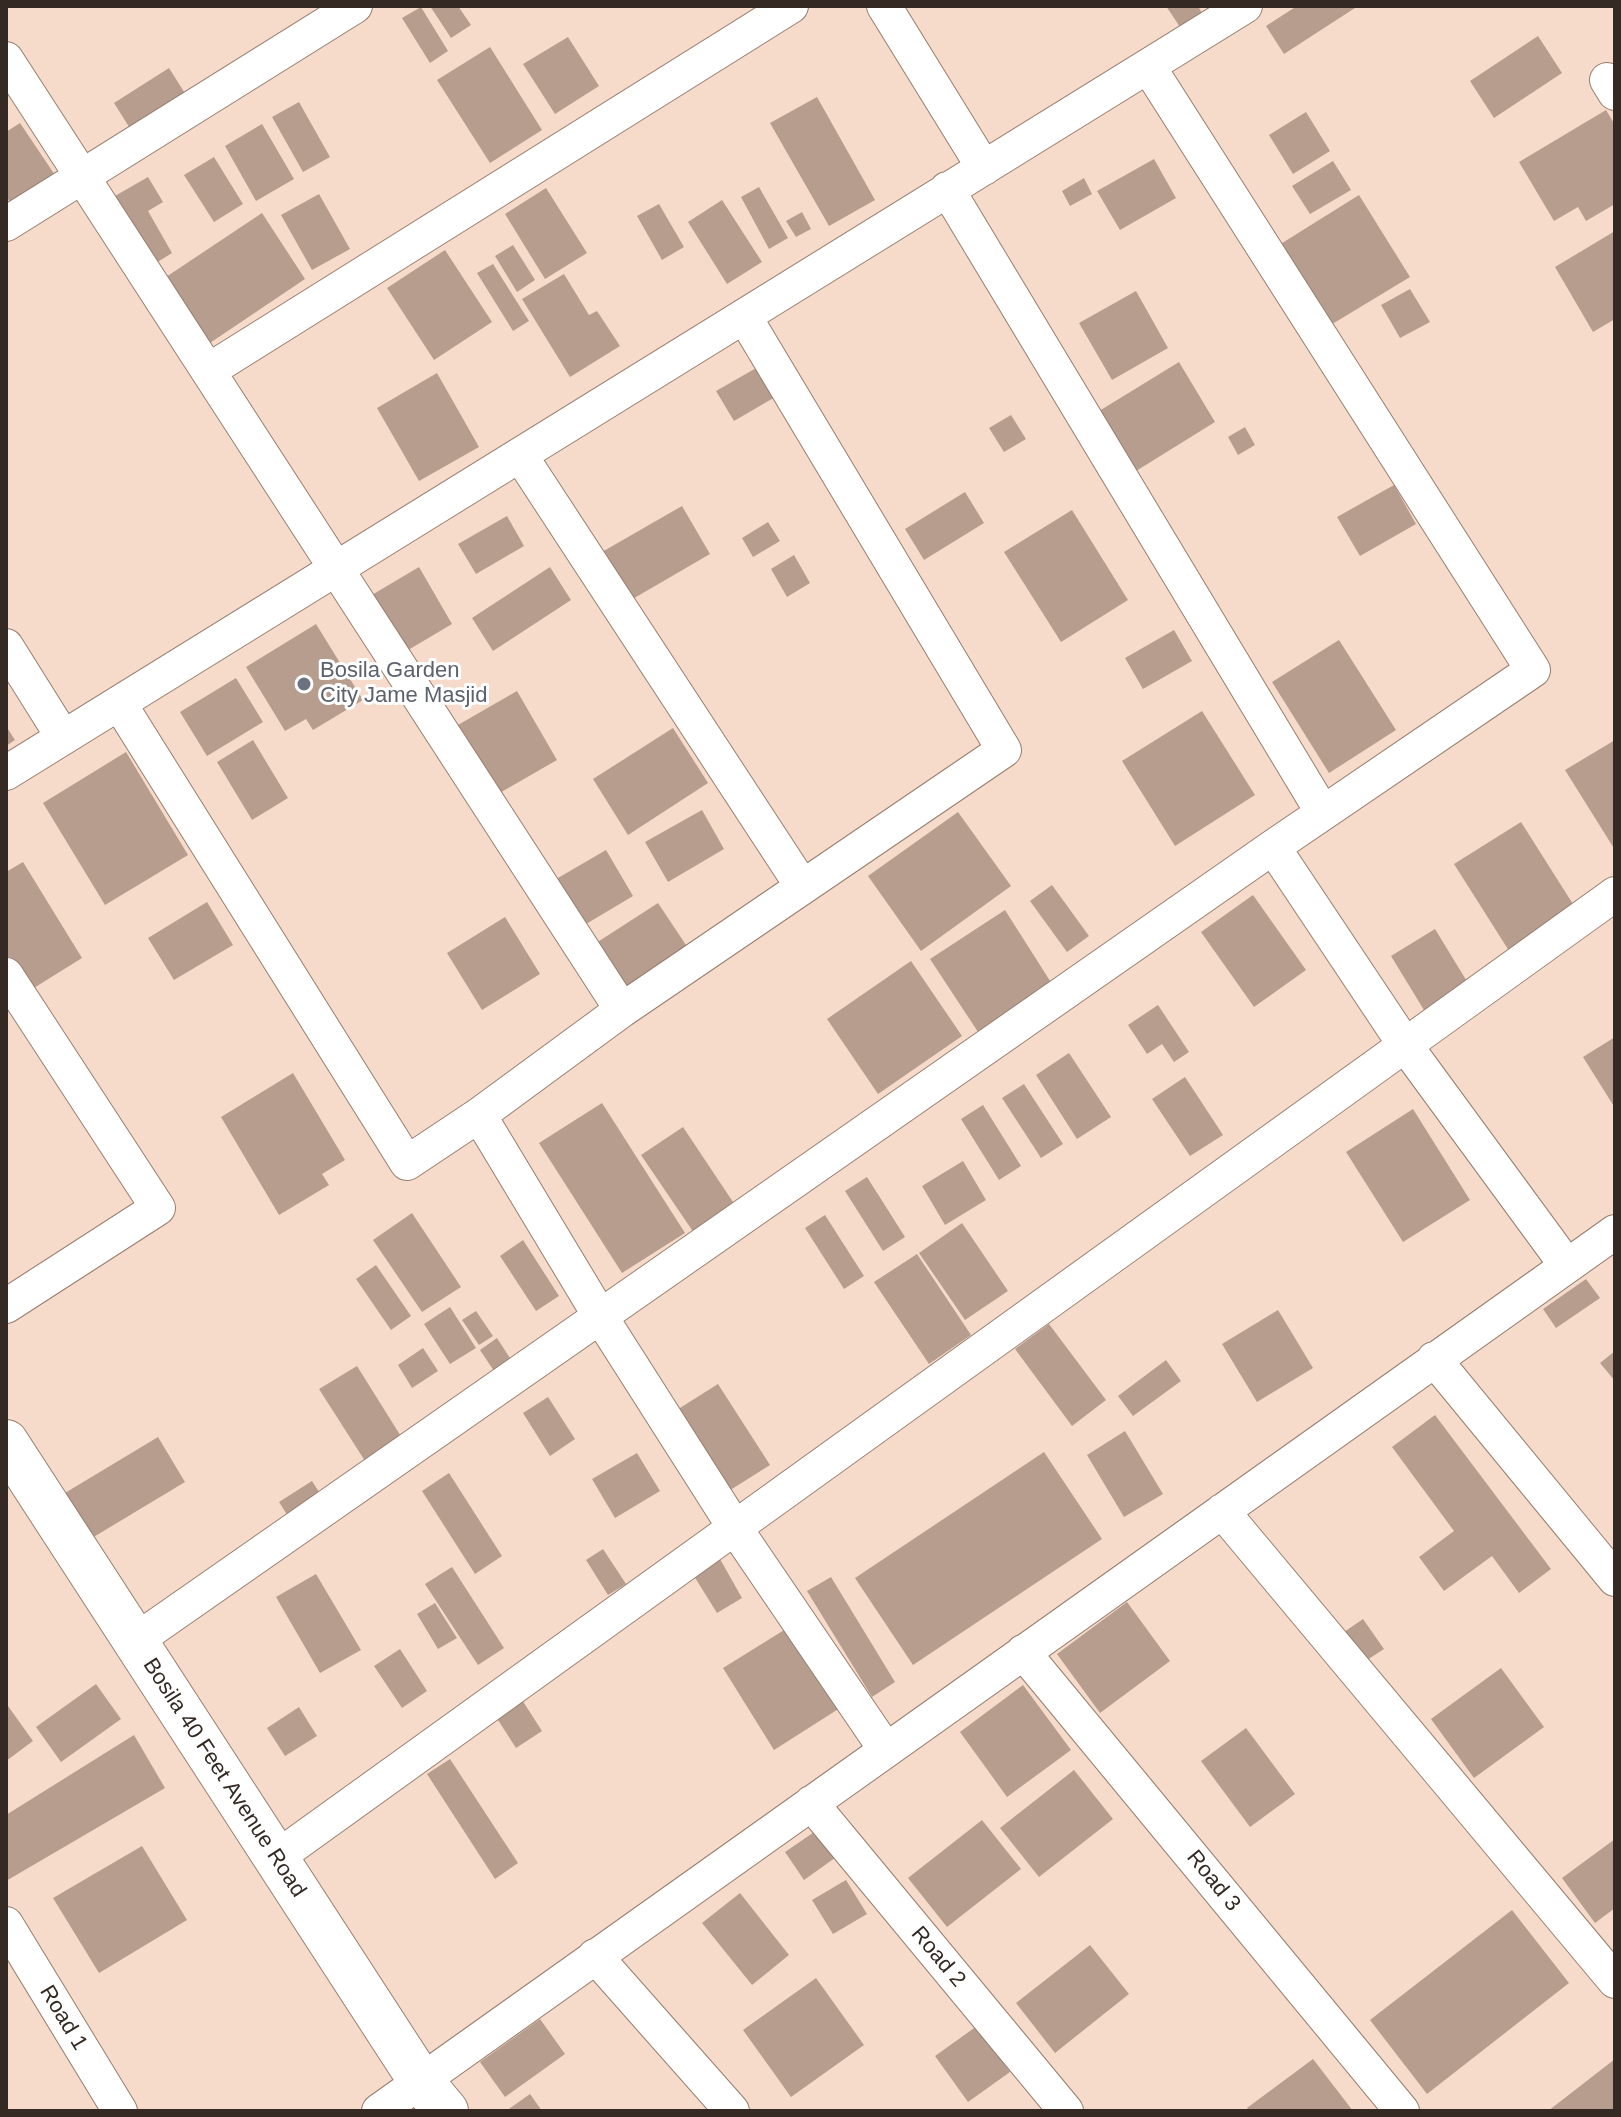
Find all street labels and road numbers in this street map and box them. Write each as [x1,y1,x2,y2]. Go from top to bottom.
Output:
street label: Bosila 40 Feet Avenue Road [137,1654,311,1902]
street label: Road 3 [1180,1845,1246,1917]
street label: Road 2 [905,1921,971,1993]
street label: Road 1 [33,1981,93,2055]

